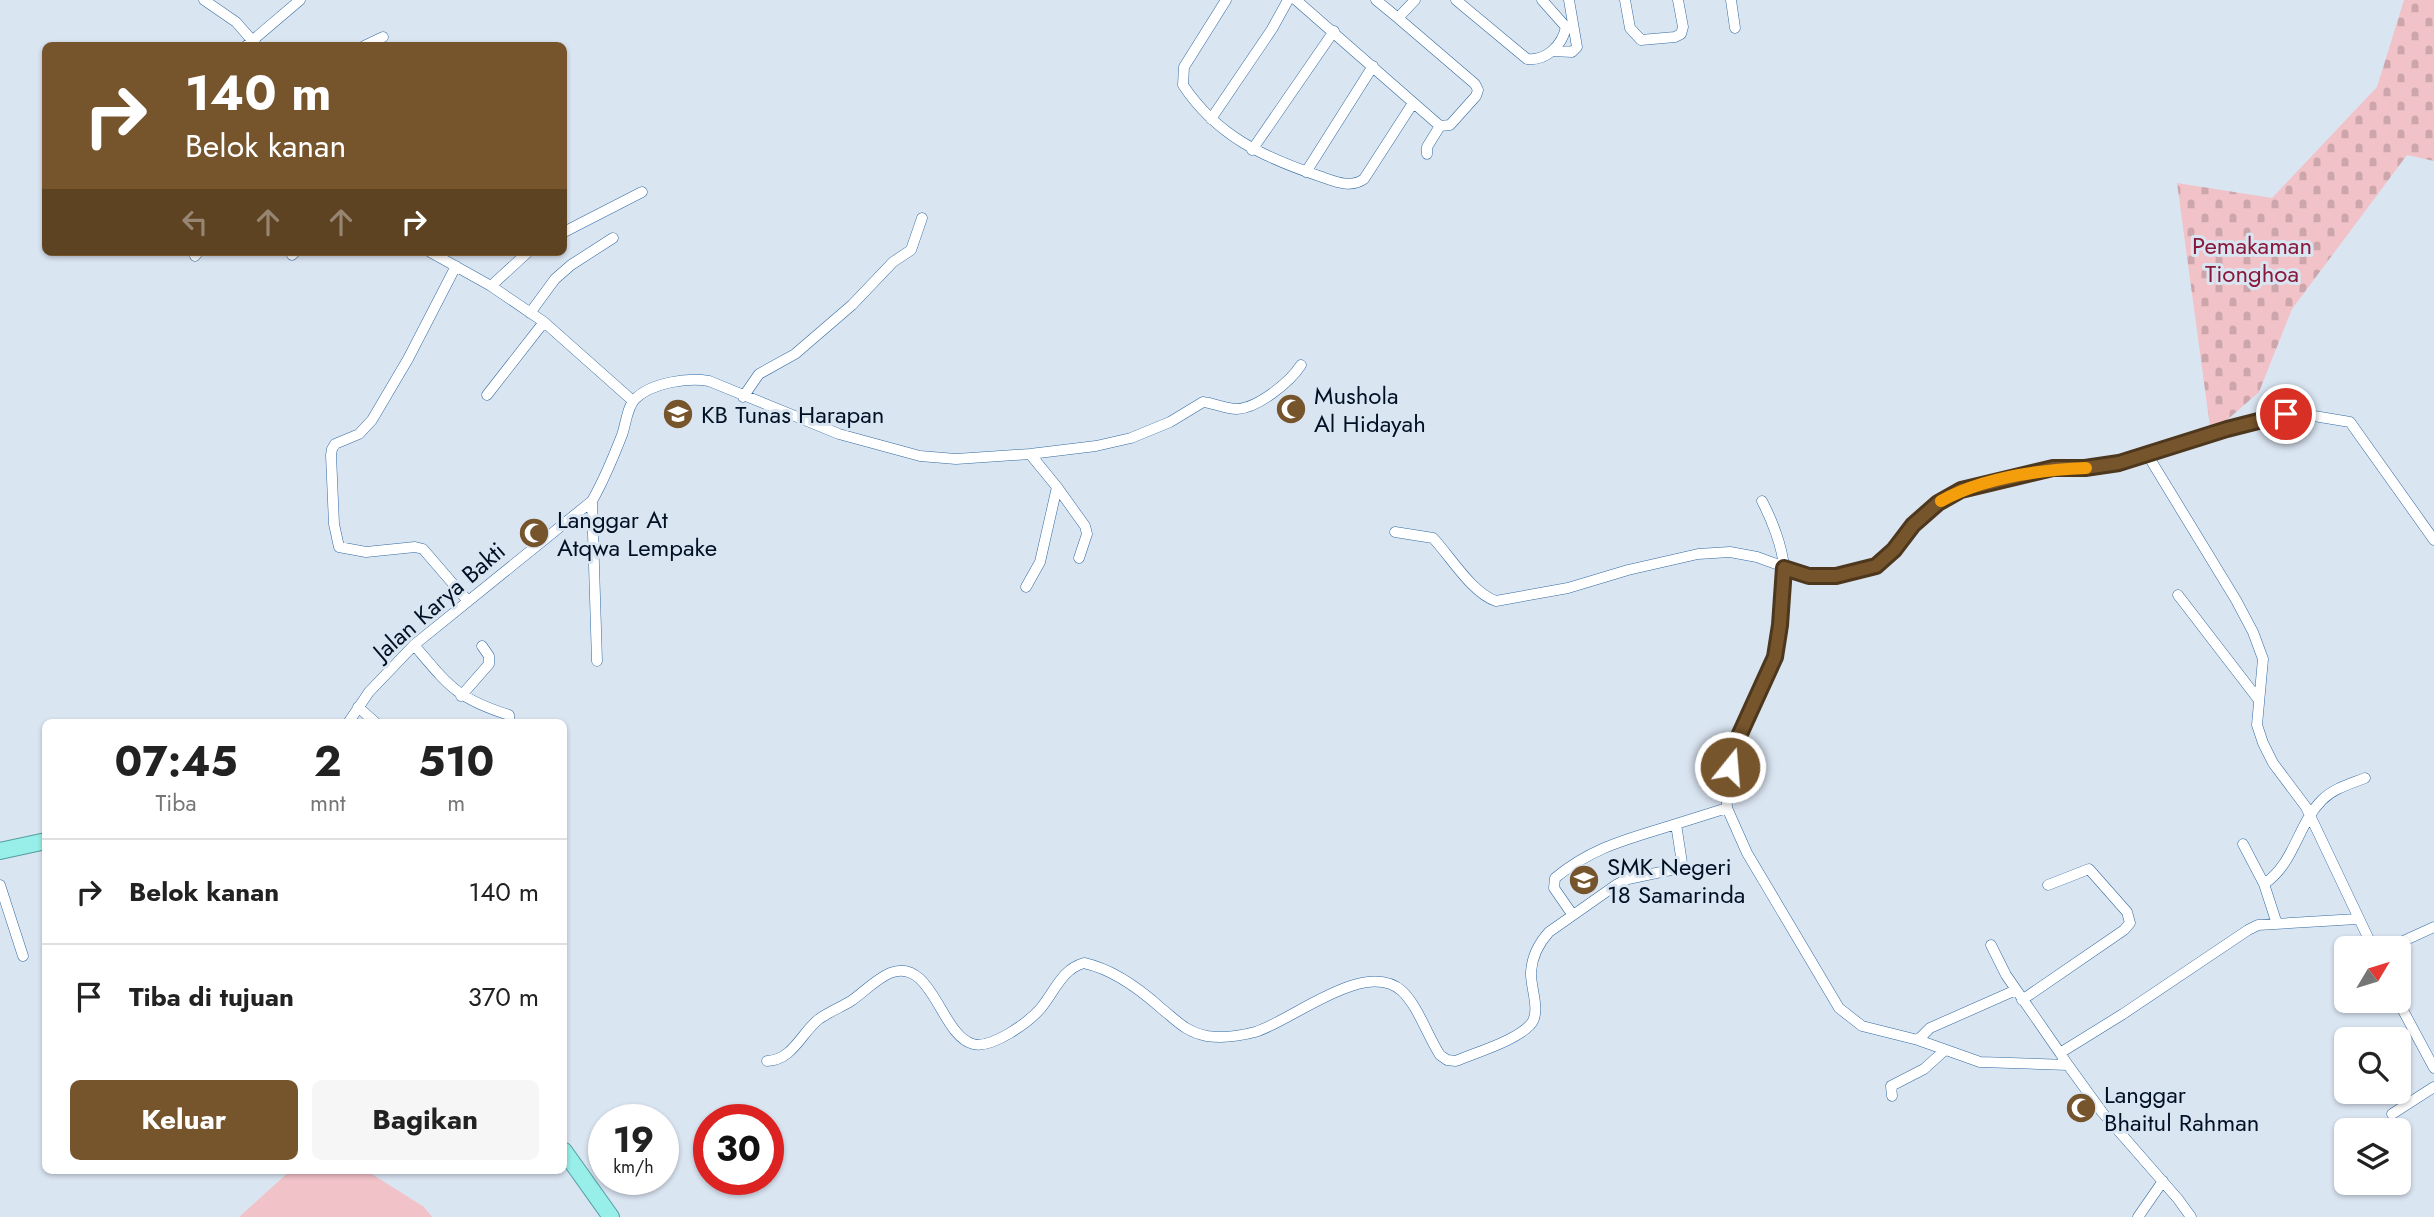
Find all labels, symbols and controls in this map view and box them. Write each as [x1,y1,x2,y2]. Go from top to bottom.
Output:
text: 140 m [185,58,331,128]
icon: right [70,70,161,161]
text: Belok kanan [185,123,346,169]
icon: left [176,203,214,241]
icon: ahead [249,203,287,241]
icon: ahead [322,203,360,241]
icon: right [395,203,433,241]
park label: Pemakaman Tionghoa [2192,228,2312,291]
place label: Mushola Al Hidayah [1314,378,1426,441]
pin [2256,384,2316,444]
mosque icon: Mushola Al Hidayah [1274,392,1308,426]
icon: arrive [2267,395,2305,433]
school or university icon: KB Tunas Harapan [661,397,695,431]
place label: KB Tunas Harapan [701,397,884,432]
place label: Langgar At Atqwa Lempake [557,502,717,565]
mosque icon: Langgar At Atqwa Lempake [517,516,551,550]
street label: Jalan Karya Bakti [363,534,513,670]
position arrow [1693,730,1767,804]
text: 07:45 [115,731,238,792]
text: 2 [314,731,342,792]
text: 510 [418,731,494,792]
text: Tiba [156,786,196,820]
text: mnt [310,786,346,820]
text: m [447,786,465,820]
place label: SMK Negeri 18 Samarinda [1607,849,1745,912]
school or university icon: SMK Negeri 18 Samarinda [1567,863,1601,897]
icon: right [70,873,108,911]
text: Belok kanan [129,873,279,911]
text: 140 m [468,873,539,911]
north arrow [2334,936,2412,1013]
map controls [2334,936,2411,1195]
icon: arrive [70,978,108,1016]
text: Tiba di tujuan [129,978,294,1016]
text: 370 m [468,978,539,1016]
button: search [2334,1027,2411,1104]
place label: Langgar Bhaitul Rahman [2104,1077,2259,1140]
button: Keluar [70,1080,298,1160]
button: Bagikan [312,1080,539,1160]
mosque icon: Langgar Bhaitul Rahman [2064,1091,2098,1125]
speed limit sign: 30 [693,1104,784,1195]
text: 19 [613,1115,654,1165]
button: layers [2334,1118,2411,1195]
text: km/h [613,1154,654,1180]

